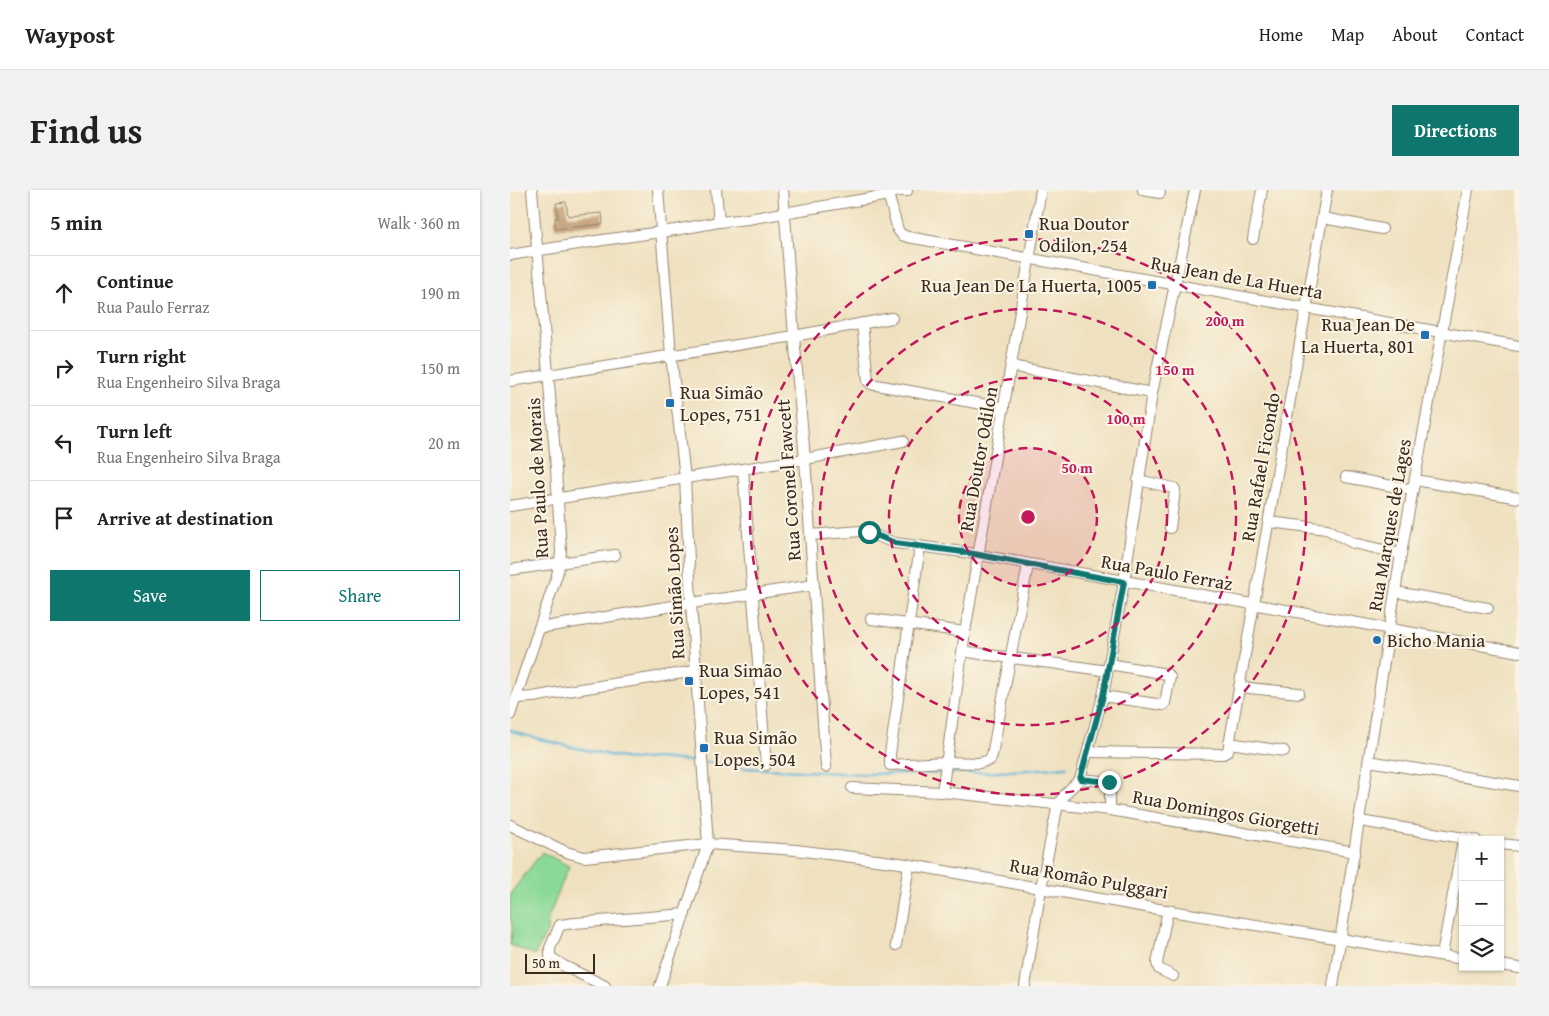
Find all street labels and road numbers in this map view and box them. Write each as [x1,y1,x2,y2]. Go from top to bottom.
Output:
street label: Rua Jean de La Huerta [1149,248,1325,306]
street label: Rua Doutor Odilon [951,384,1005,534]
street label: Rua Rafael Ficondo [1233,390,1287,544]
street label: Rua Paulo de Morais [519,397,555,559]
street label: Rua Coronel Fawcett [768,398,808,562]
street label: Rua Marques de Lages [1360,436,1418,614]
street label: Rua Simão Lopes [657,526,691,660]
street label: Rua Paulo Ferraz [1099,547,1235,597]
street label: Rua Domingos Giorgetti [1130,782,1322,842]
street label: Rua Romão Pulggari [1008,850,1170,906]

